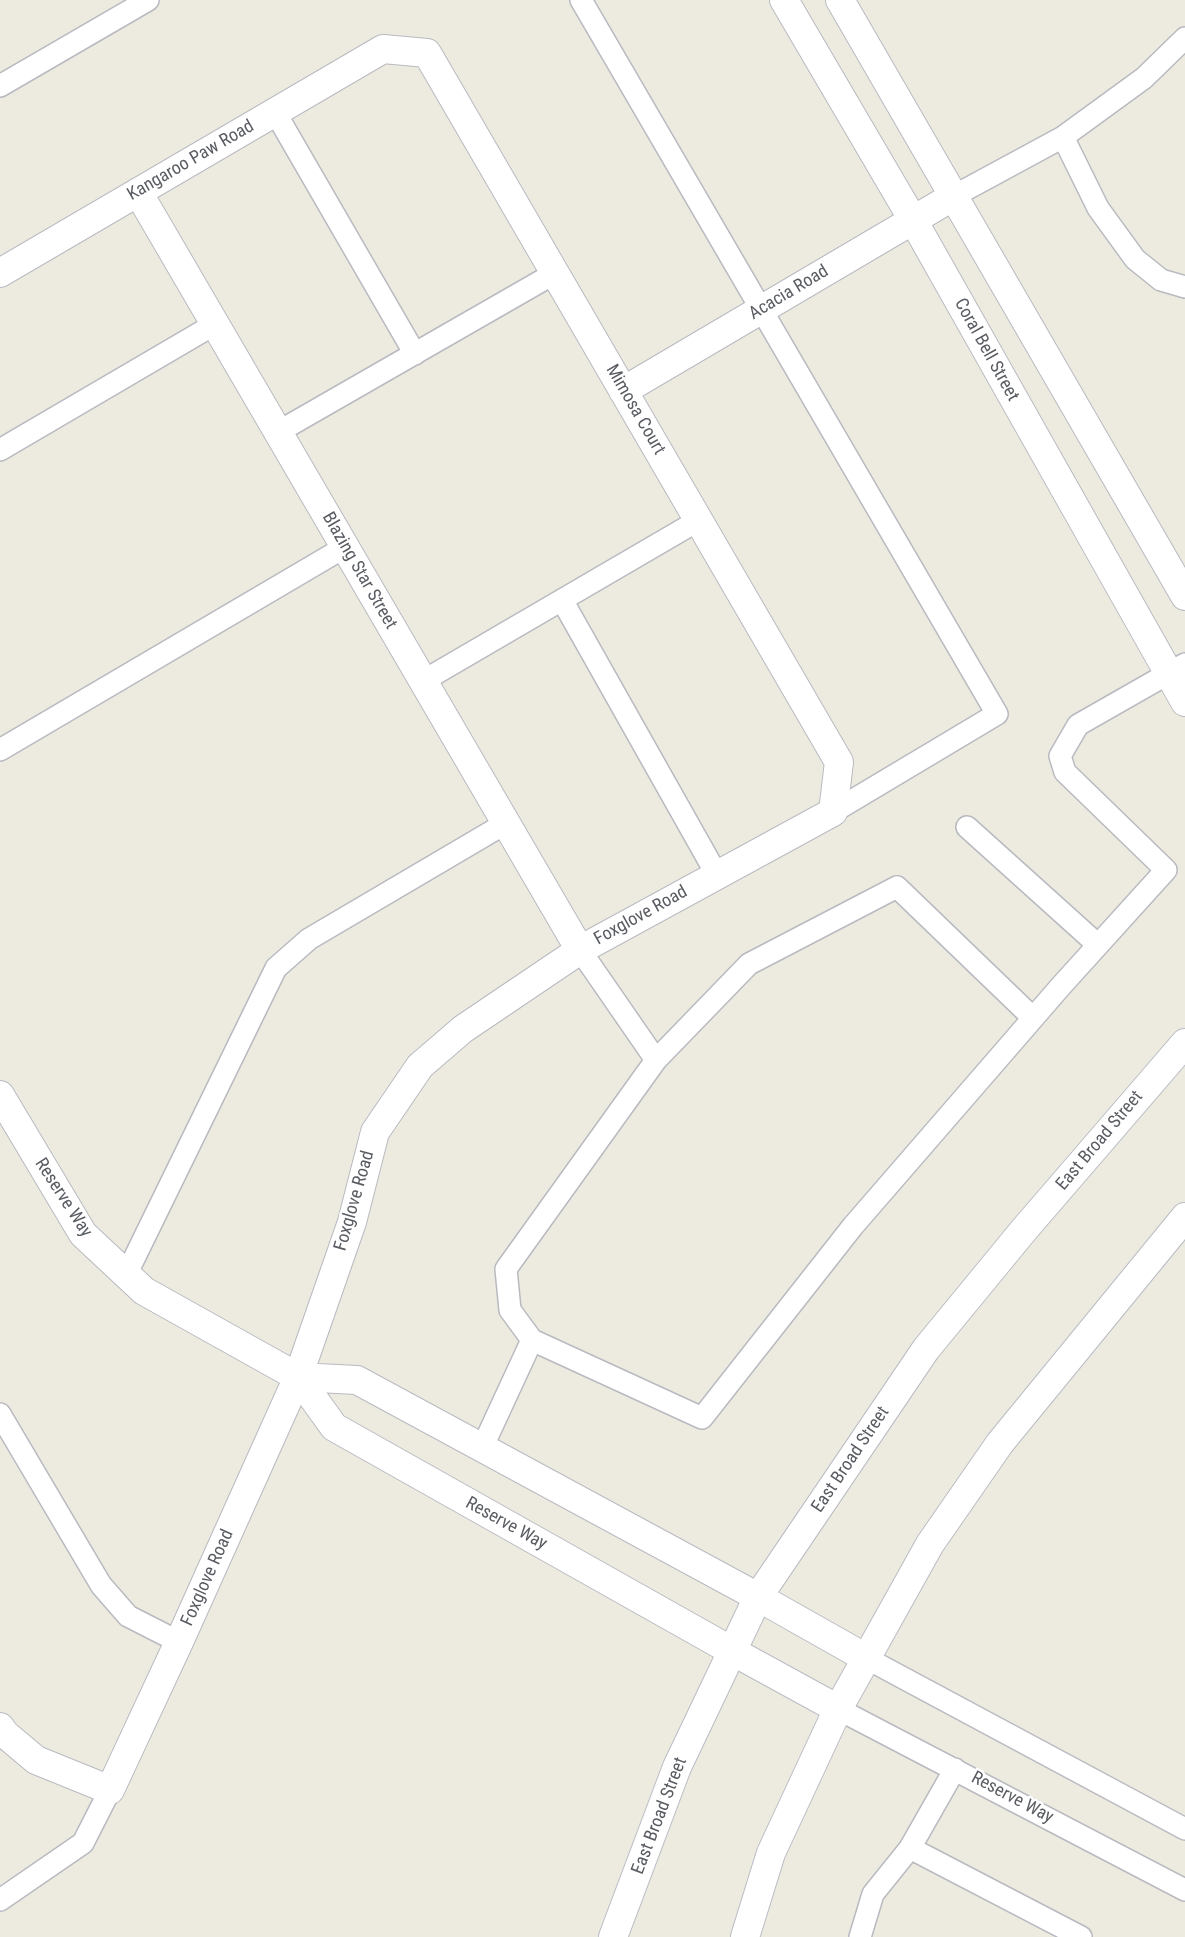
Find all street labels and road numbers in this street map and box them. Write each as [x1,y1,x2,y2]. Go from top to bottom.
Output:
street label: Kangaroo Paw Road [124,116,258,206]
street label: Acacia Road [745,261,833,325]
street label: Coral Bell Street [949,295,1023,405]
street label: Mimosa Court [601,361,669,459]
street label: Blazing Star Street [317,509,401,633]
street label: Foxglove Road [591,882,691,950]
street label: East Broad Street [1052,1087,1148,1195]
street label: Foxglove Road [330,1148,380,1254]
street label: Reserve Way [29,1154,97,1242]
street label: East Broad Street [808,1403,894,1517]
street label: Reserve Way [461,1493,551,1555]
street label: Foxglove Road [177,1526,239,1630]
street label: East Broad Street [628,1755,692,1877]
street label: Reserve Way [967,1767,1057,1829]

